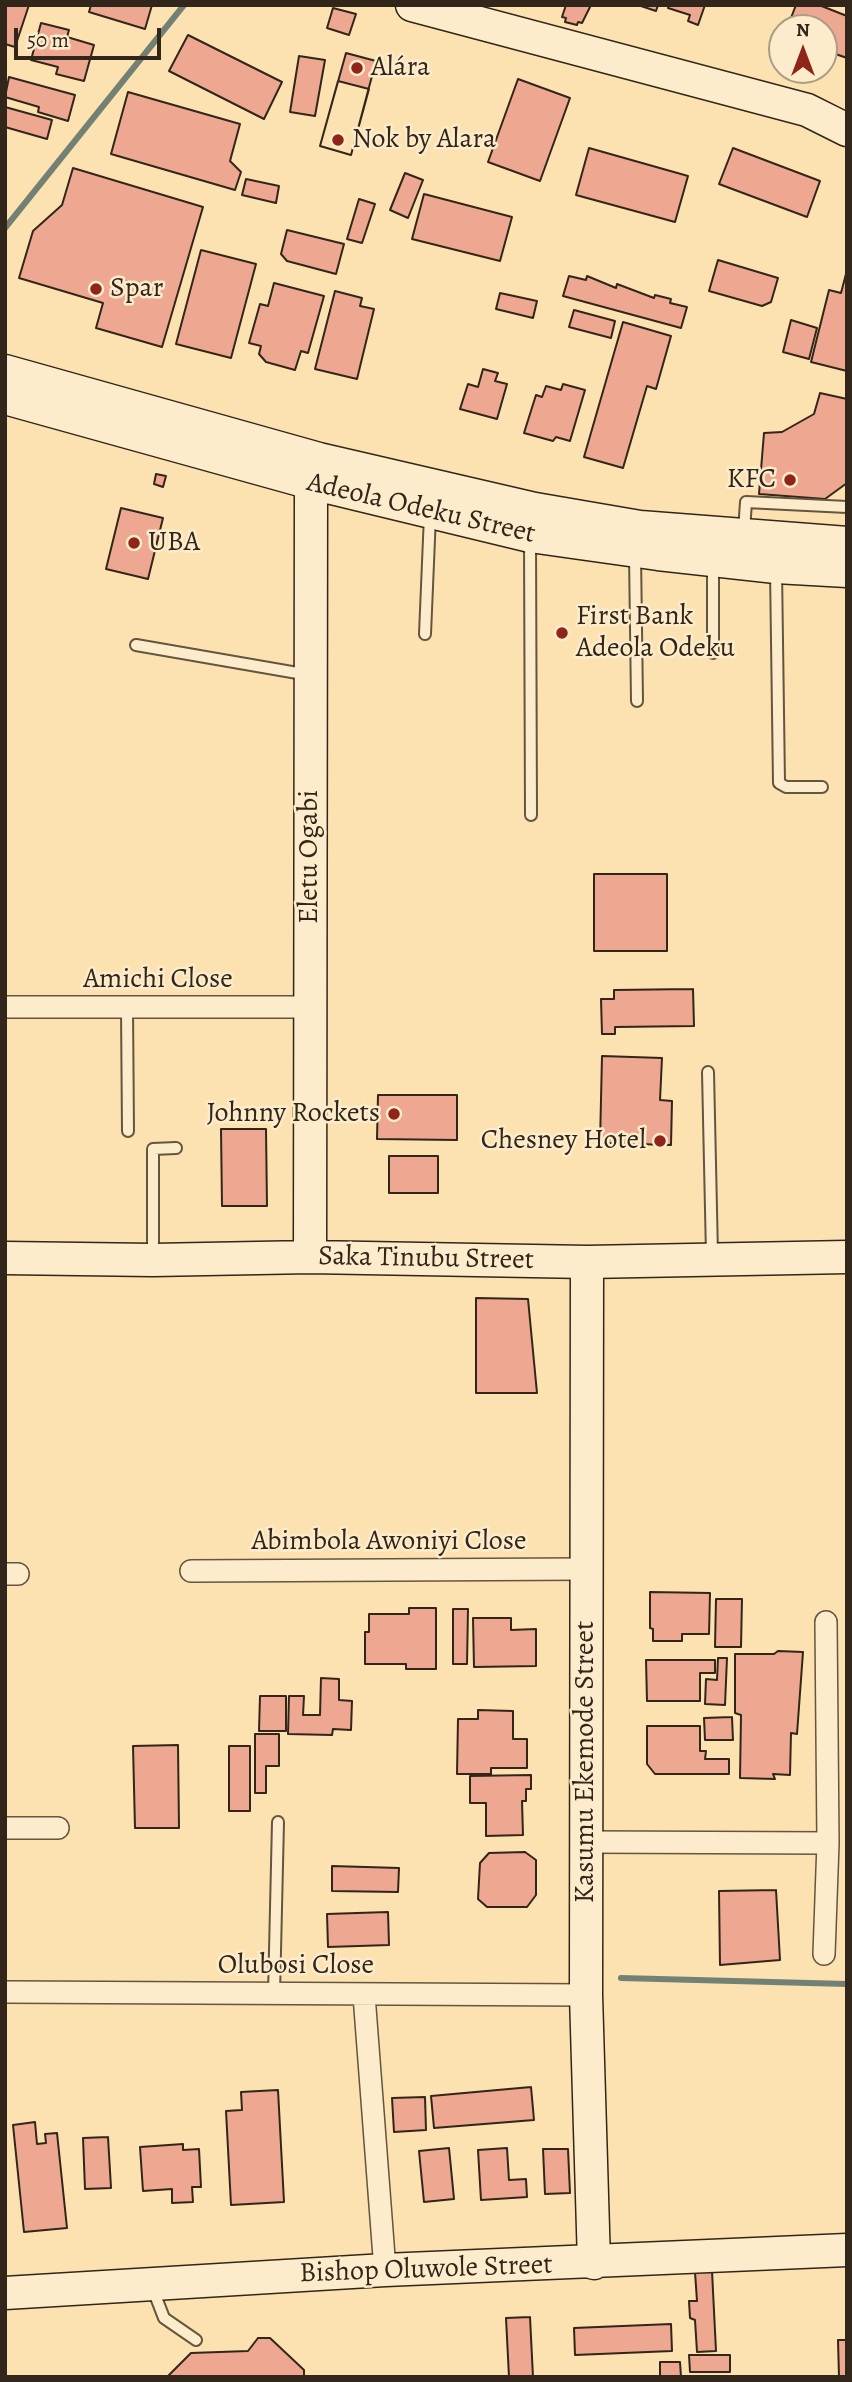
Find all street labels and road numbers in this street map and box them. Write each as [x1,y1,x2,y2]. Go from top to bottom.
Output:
street label: Adeola Odeku Street [304,466,538,552]
street label: Eletu Ogabi [293,790,327,924]
street label: Amichi Close [83,963,233,997]
street label: Saka Tinubu Street [318,1240,534,1278]
street label: Abimbola Awoniyi Close [251,1525,527,1559]
street label: Kasumu Ekemode Street [569,1621,603,1903]
street label: Olubosi Close [218,1949,374,1983]
street label: Bishop Oluwole Street [299,2249,553,2291]

